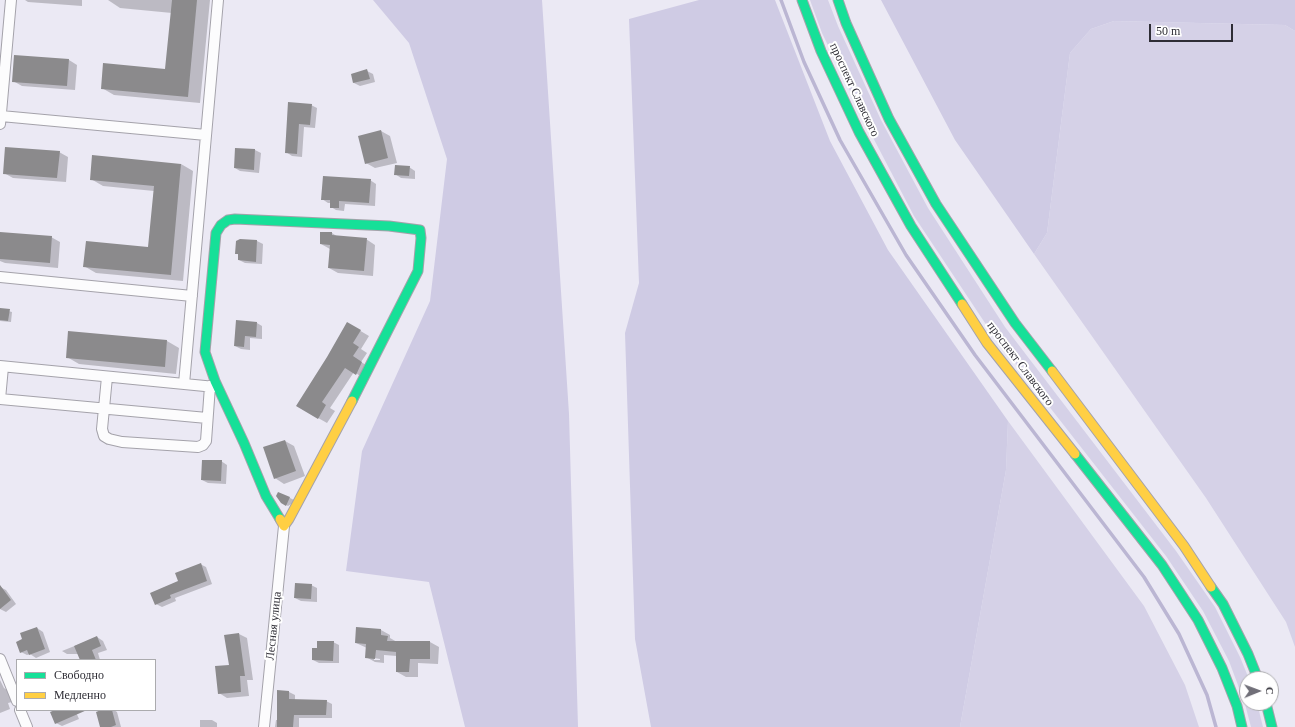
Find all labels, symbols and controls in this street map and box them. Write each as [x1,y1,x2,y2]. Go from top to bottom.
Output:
scale bar [1151,16,1235,42]
text: 50 m [1156,24,1180,38]
street label: проспект Славского [826,41,882,139]
street label: проспект Славского [984,319,1056,409]
street label: Лесная улица [263,591,285,661]
legend [16,659,156,711]
text: Свободно [54,668,104,682]
north arrow [1239,671,1279,711]
text: С [1264,687,1276,695]
text: Медленно [54,688,106,702]

